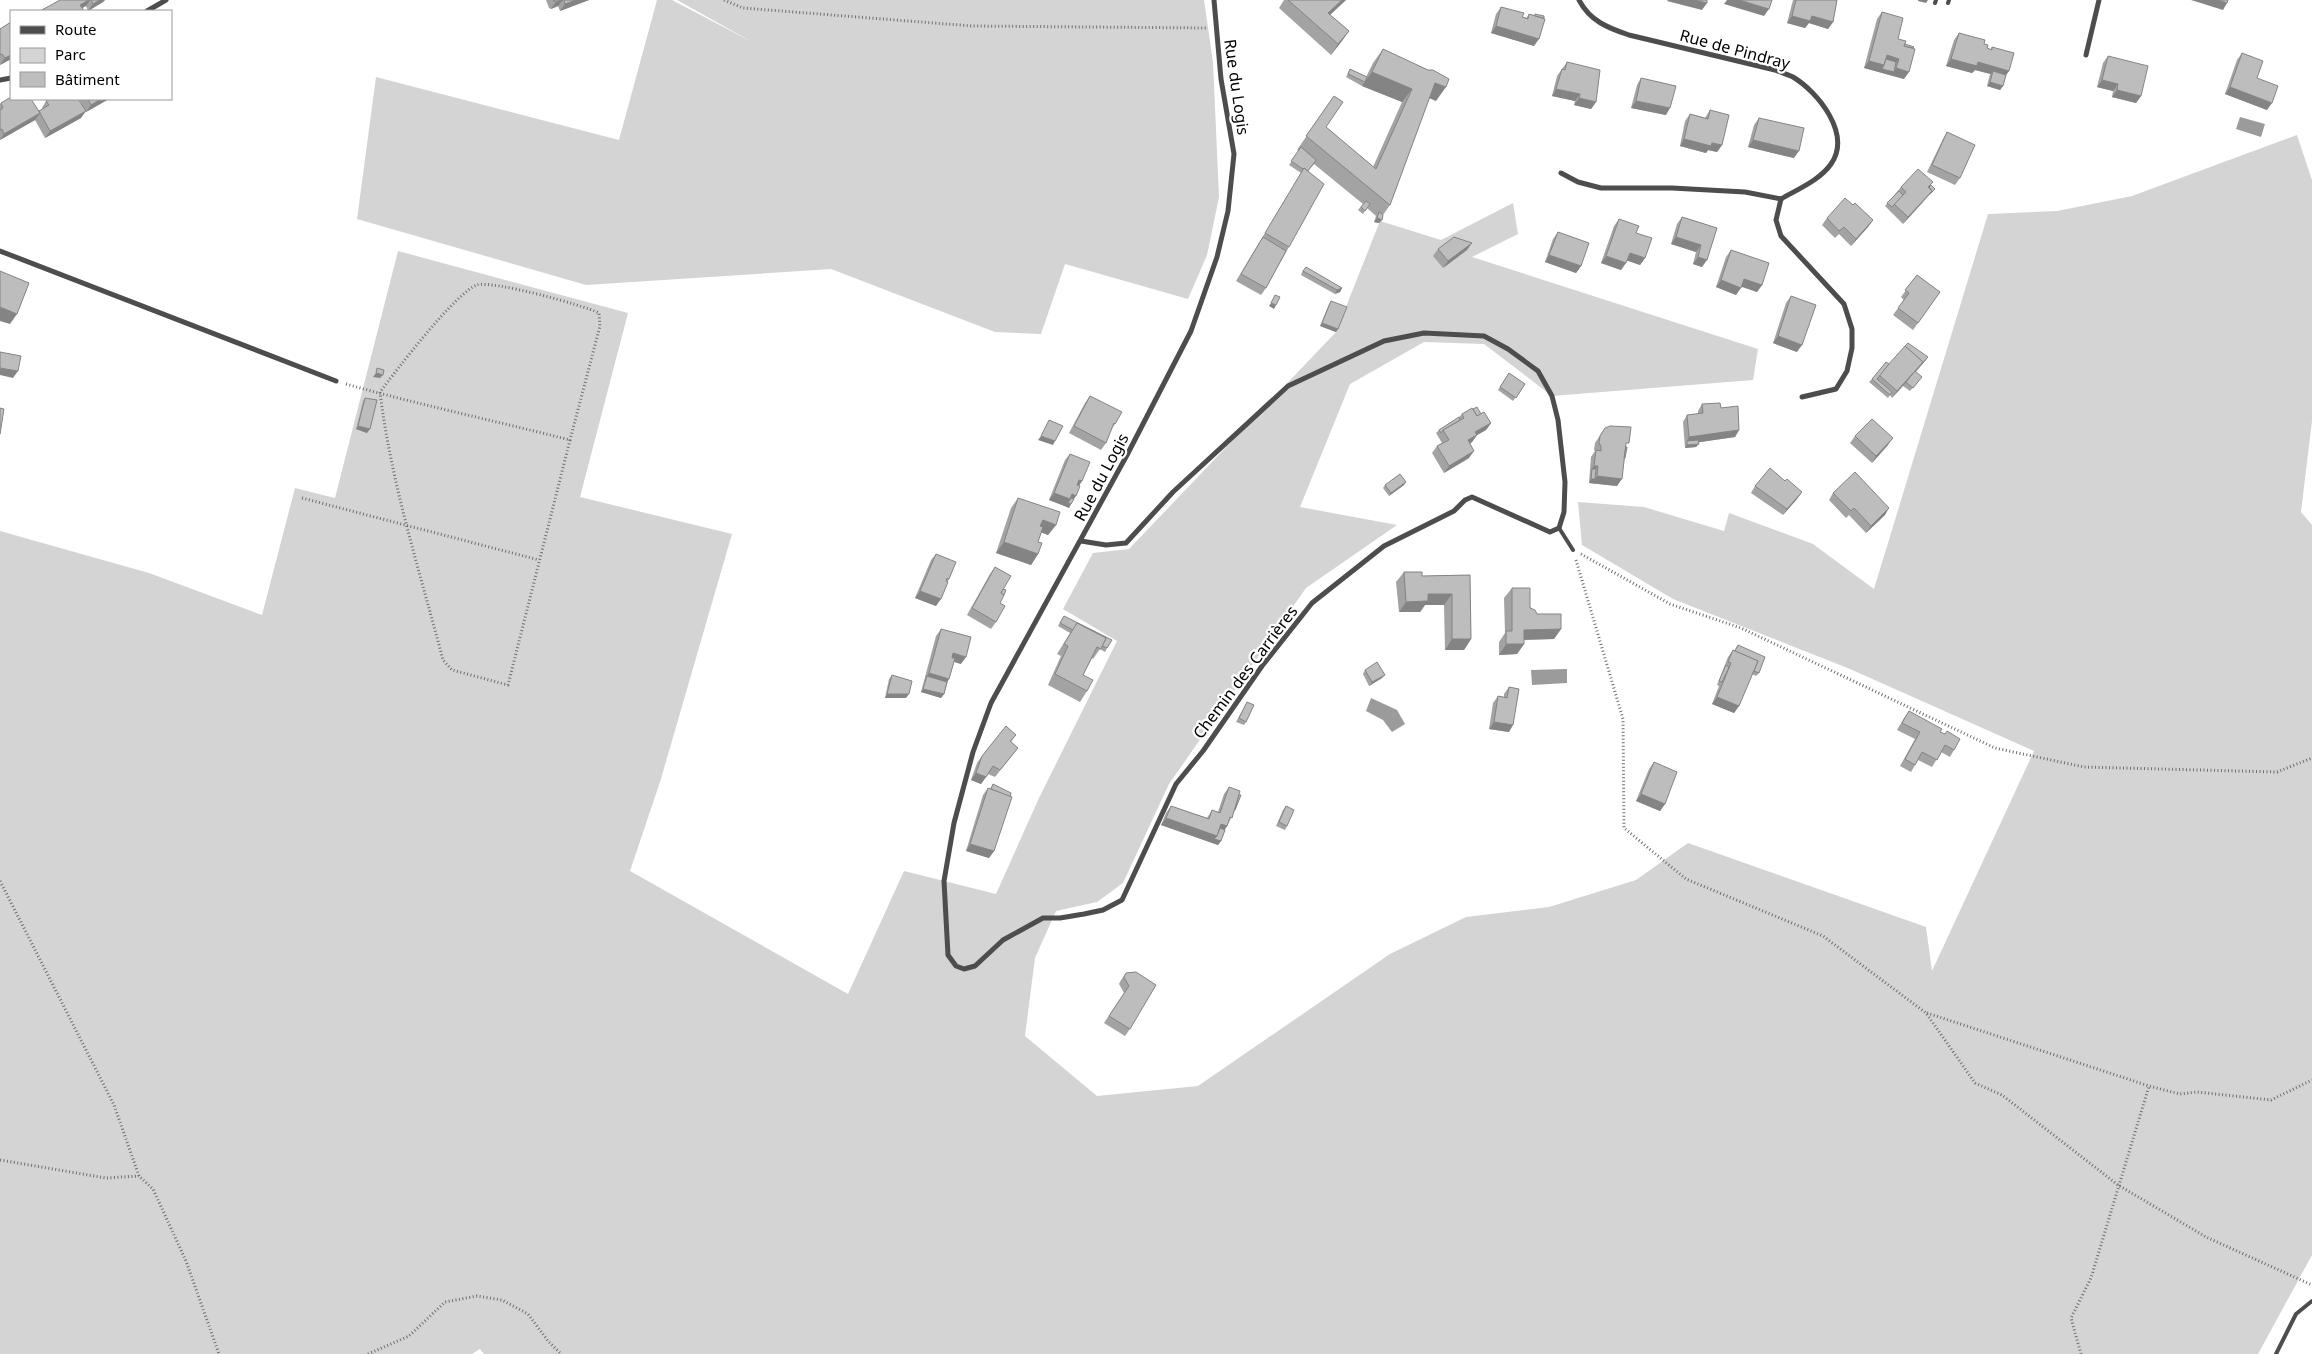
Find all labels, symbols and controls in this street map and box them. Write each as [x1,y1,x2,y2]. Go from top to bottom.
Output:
legend [10,10,172,100]
text: Route [55,19,97,39]
street label: Rue de Pindray [1678,24,1793,74]
street label: Rue du Logis [1219,38,1255,136]
text: Parc [55,44,86,64]
text: Bâtiment [55,69,120,89]
street label: Rue du Logis [1069,429,1133,525]
street label: Chemin des Carrières [1188,601,1302,743]

